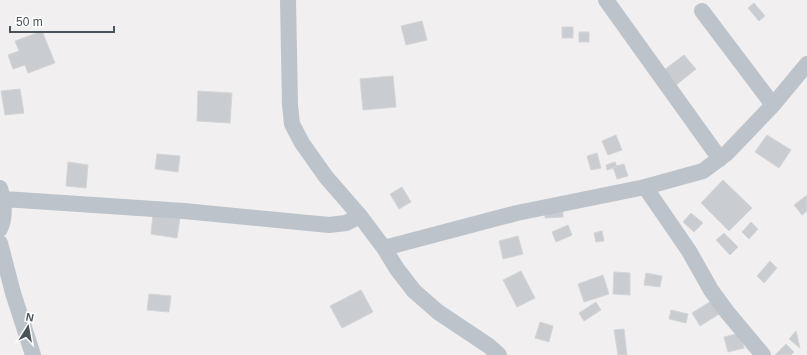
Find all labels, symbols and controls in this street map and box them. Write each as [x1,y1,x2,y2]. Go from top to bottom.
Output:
scale bar [10,8,114,34]
text: 50 m [16,15,43,29]
north arrow [8,307,48,347]
text: N [25,311,35,324]

